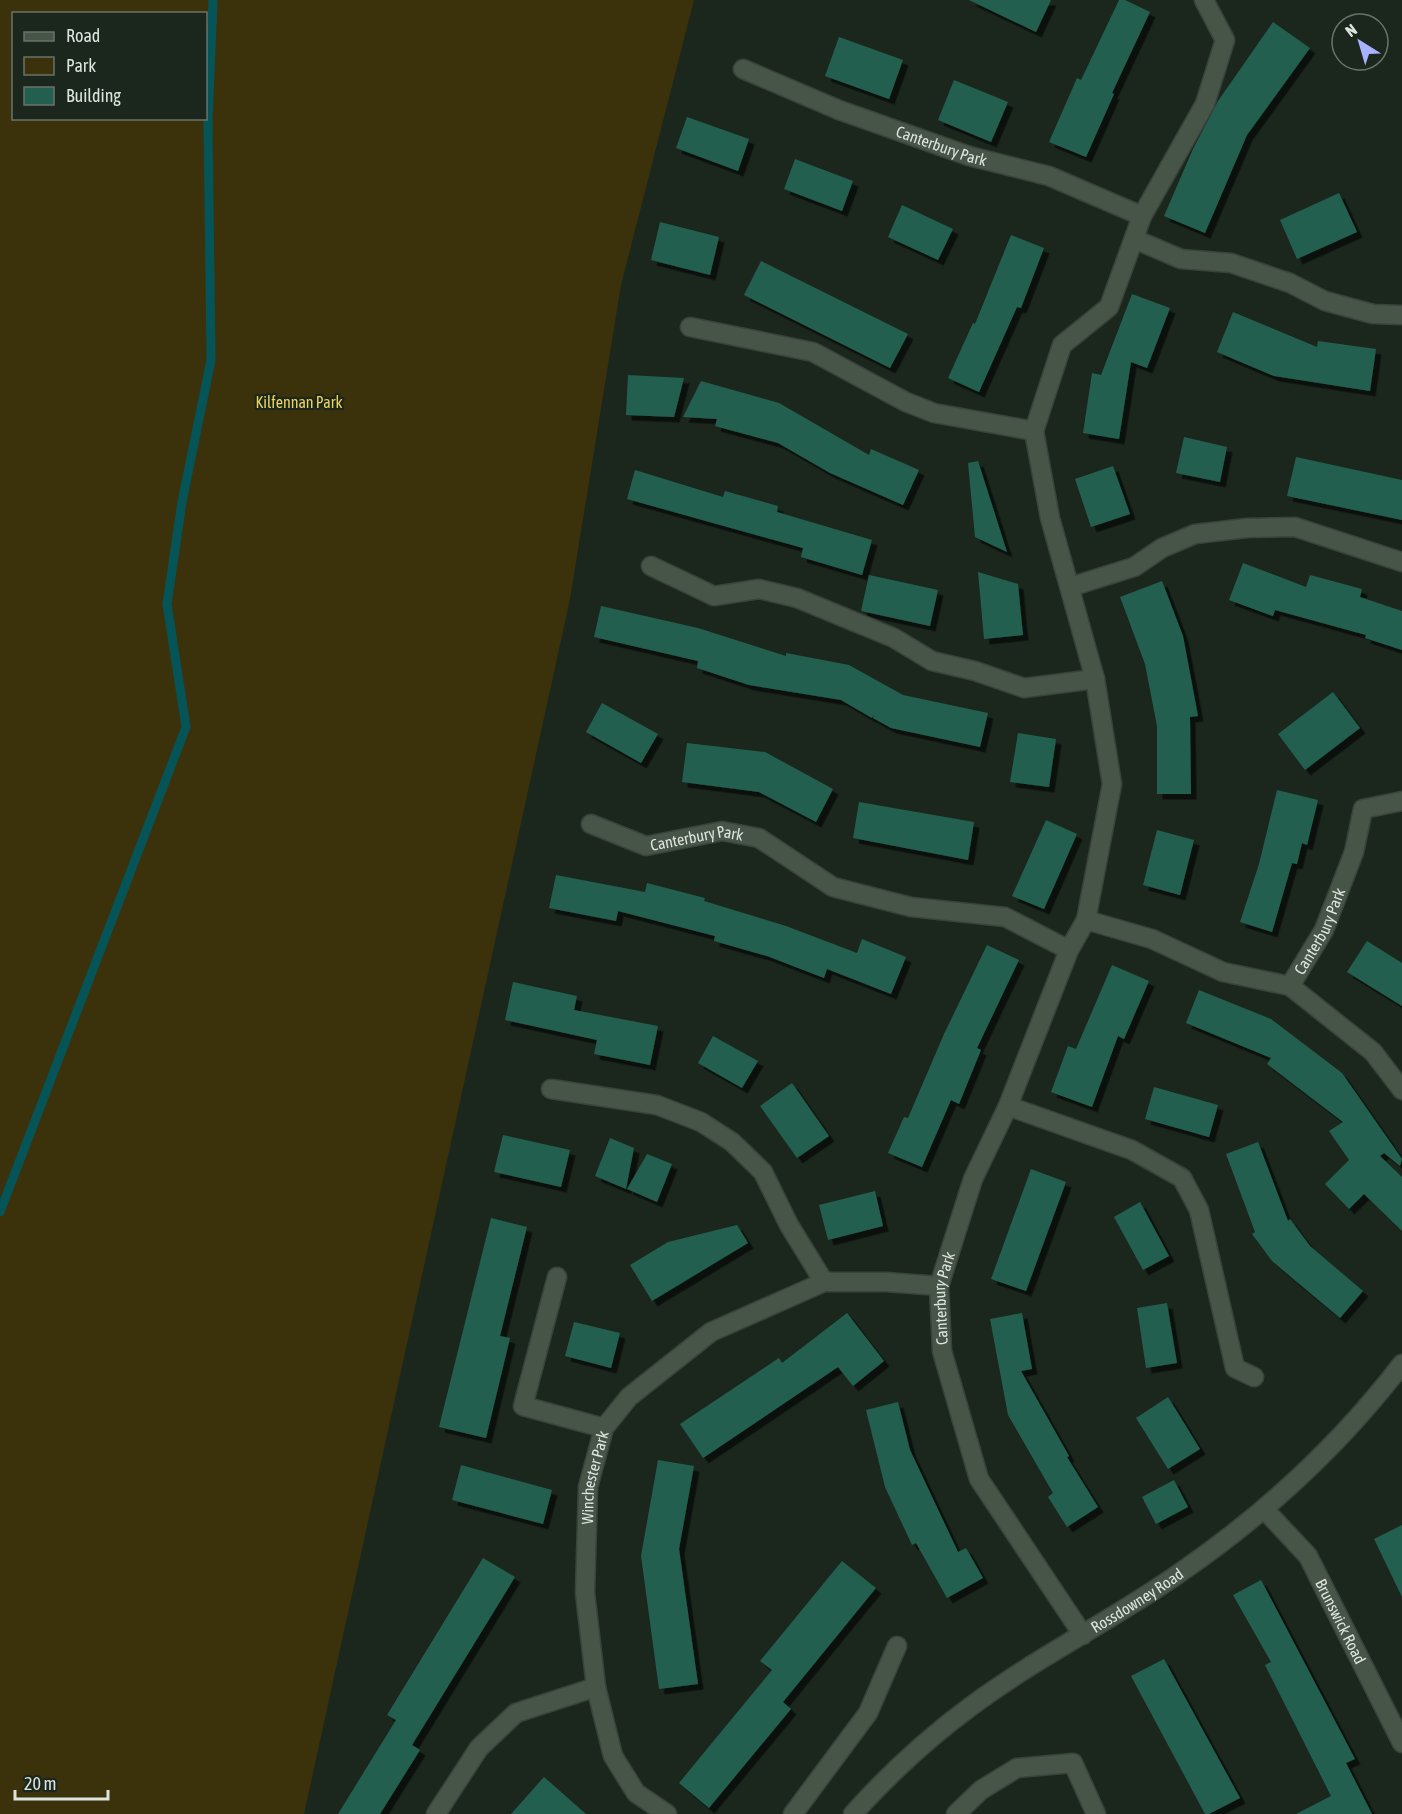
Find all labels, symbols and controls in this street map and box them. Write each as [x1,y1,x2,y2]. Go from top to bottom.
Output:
legend [12,12,207,120]
north arrow [1330,12,1390,72]
text: N [1342,20,1360,40]
text: Road [66,25,100,46]
text: Park [66,55,96,76]
text: Building [66,85,121,106]
street label: Canterbury Park [894,122,989,169]
park label: Kilfennan Park [255,393,343,411]
street label: Canterbury Park [649,822,745,854]
street label: Canterbury Park [1290,885,1348,978]
street label: Canterbury Park [930,1249,958,1345]
street label: Winchester Park [578,1429,612,1525]
street label: Rossdowney Road [1088,1564,1187,1636]
street label: Brunswick Road [1312,1576,1370,1667]
scale bar [15,1763,108,1801]
text: 20 m [24,1773,56,1794]

